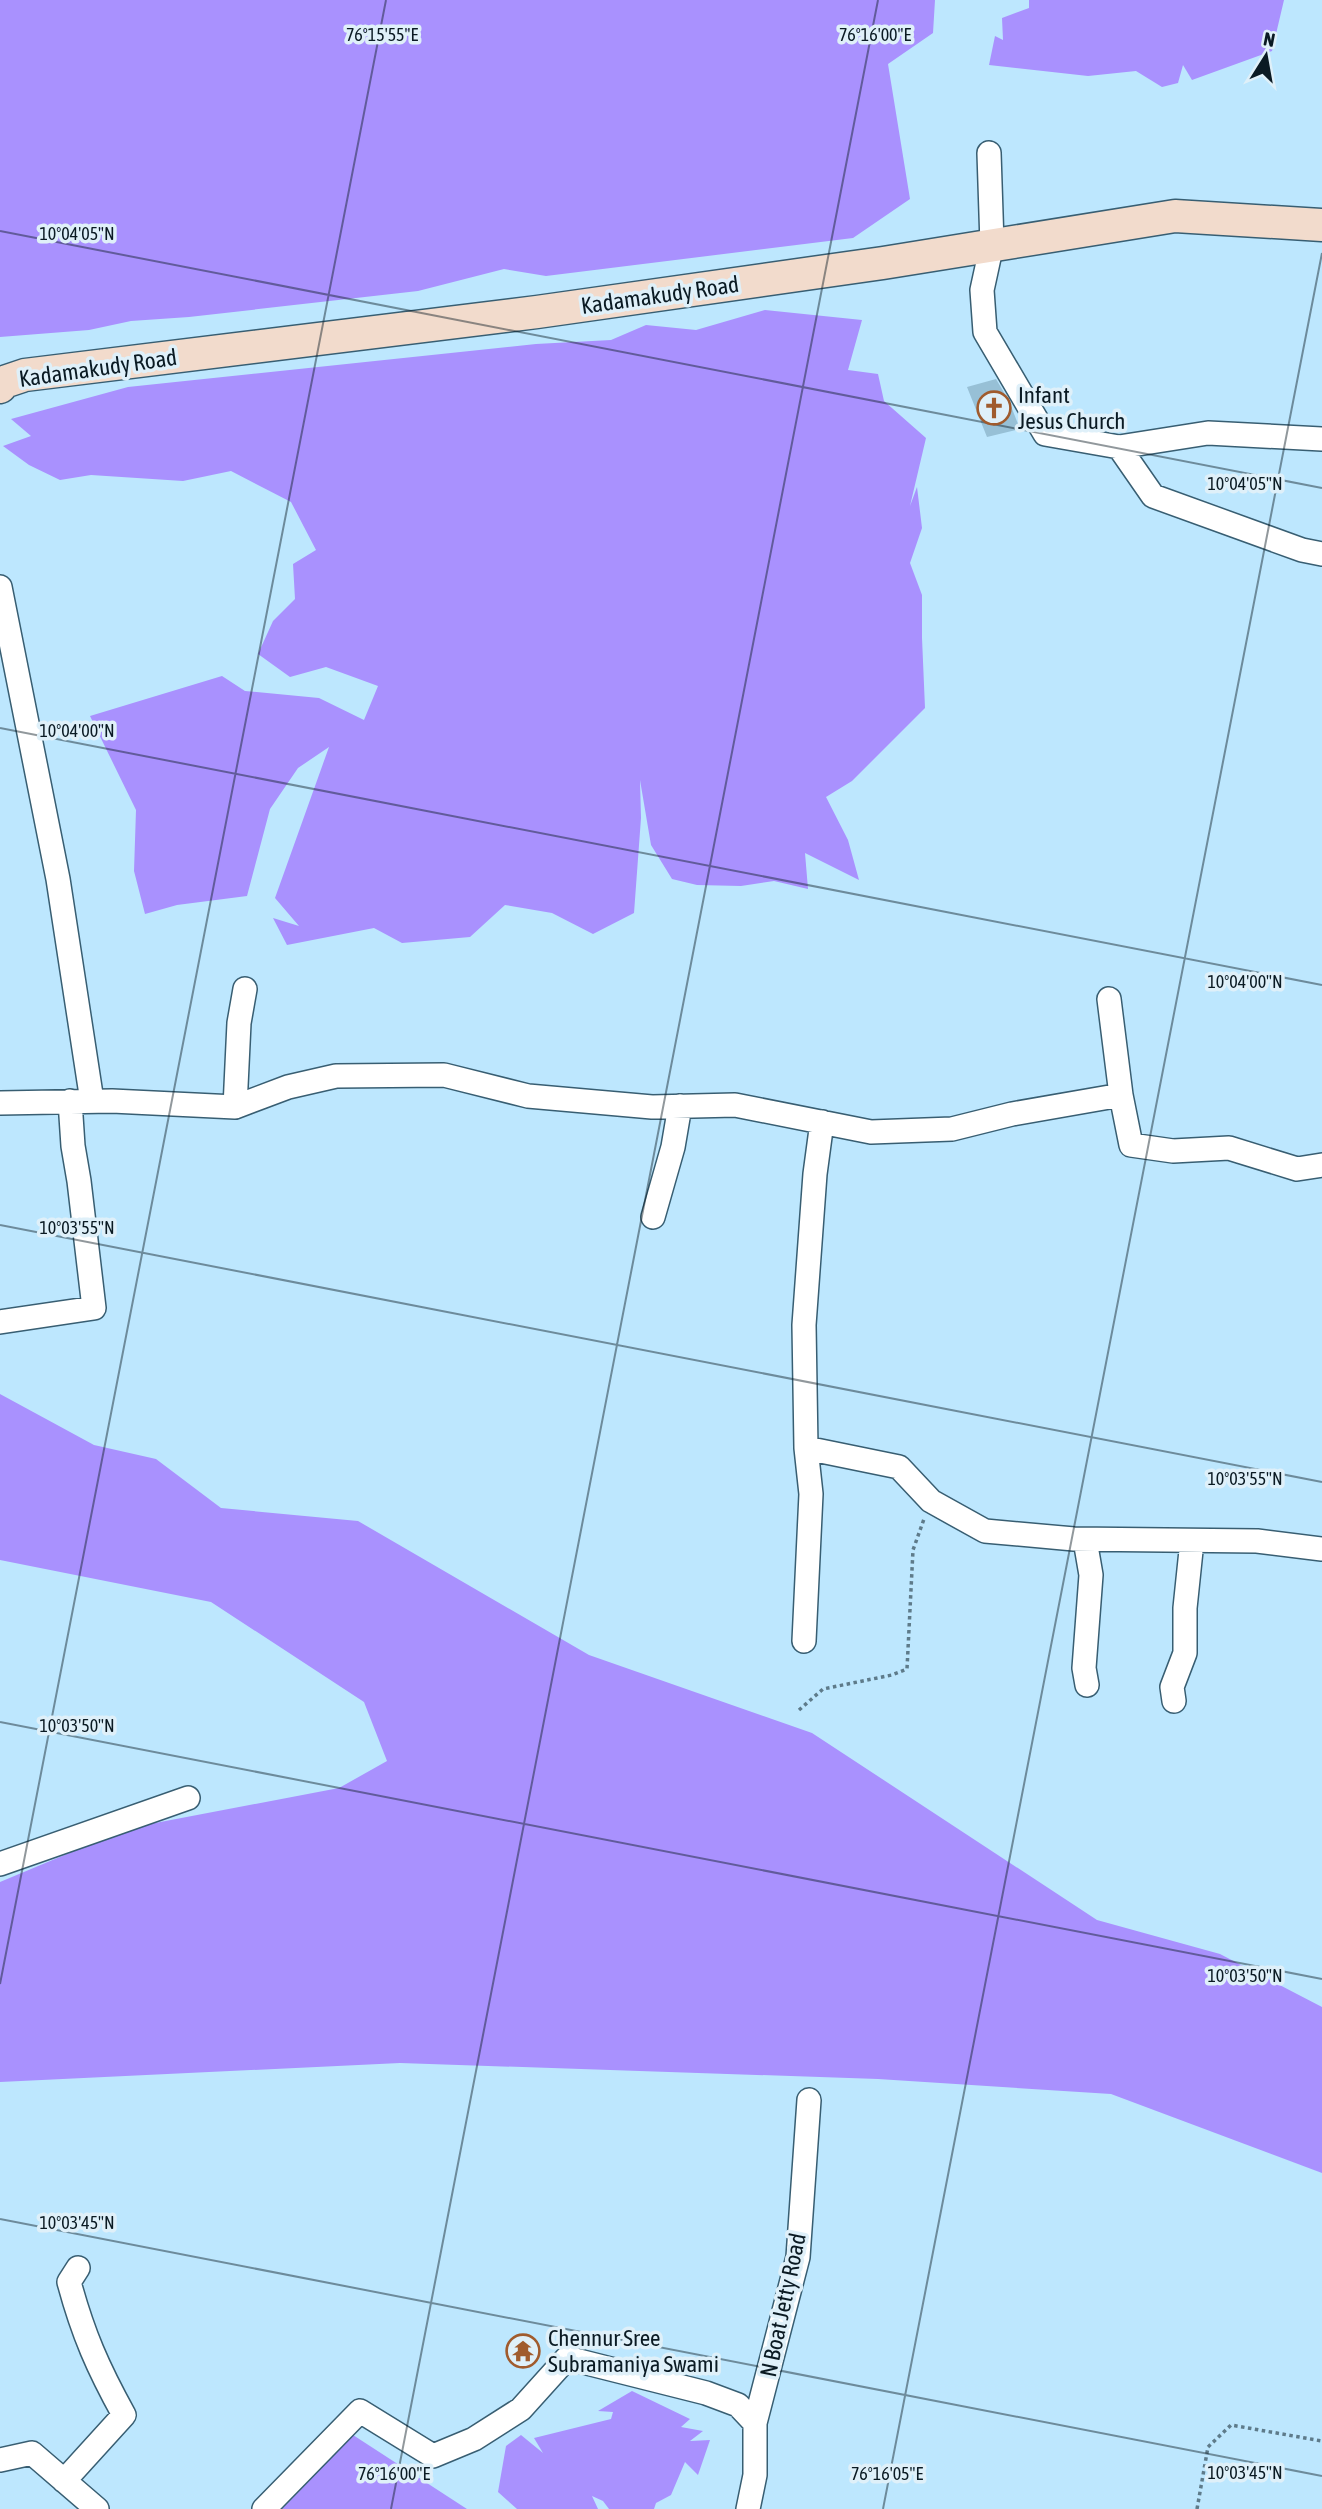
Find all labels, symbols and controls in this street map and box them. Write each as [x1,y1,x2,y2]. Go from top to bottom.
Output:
north arrow [1231,21,1301,91]
text: 76°15'55"E [346,24,418,45]
text: 76°16'00"E [839,24,911,45]
text: N [1262,27,1277,51]
text: 10°04'05"N [39,223,115,244]
street label: Kadamakudy Road [579,271,741,319]
street label: Kadamakudy Road [17,344,179,392]
place label: Infant Jesus Church [1018,382,1125,434]
church icon: Infant Jesus Church [975,389,1013,427]
text: 10°04'05"N [1207,473,1283,494]
text: 10°04'00"N [39,720,115,741]
text: 10°04'00"N [1207,971,1283,992]
text: 10°03'55"N [39,1217,115,1238]
text: 10°03'55"N [1207,1468,1283,1489]
text: 10°03'50"N [39,1715,115,1736]
text: 10°03'50"N [1207,1965,1283,1986]
text: 10°03'45"N [39,2212,115,2233]
street label: N Boat Jetty Road [755,2231,811,2379]
place label: Chennur Sree Subramaniya Swami [548,2325,719,2377]
temple icon: Chennur Sree Subramaniya Swami [504,2332,542,2370]
text: 10°03'45"N [1207,2462,1283,2483]
text: 76°16'00"E [358,2463,430,2484]
text: 76°16'05"E [851,2463,923,2484]

